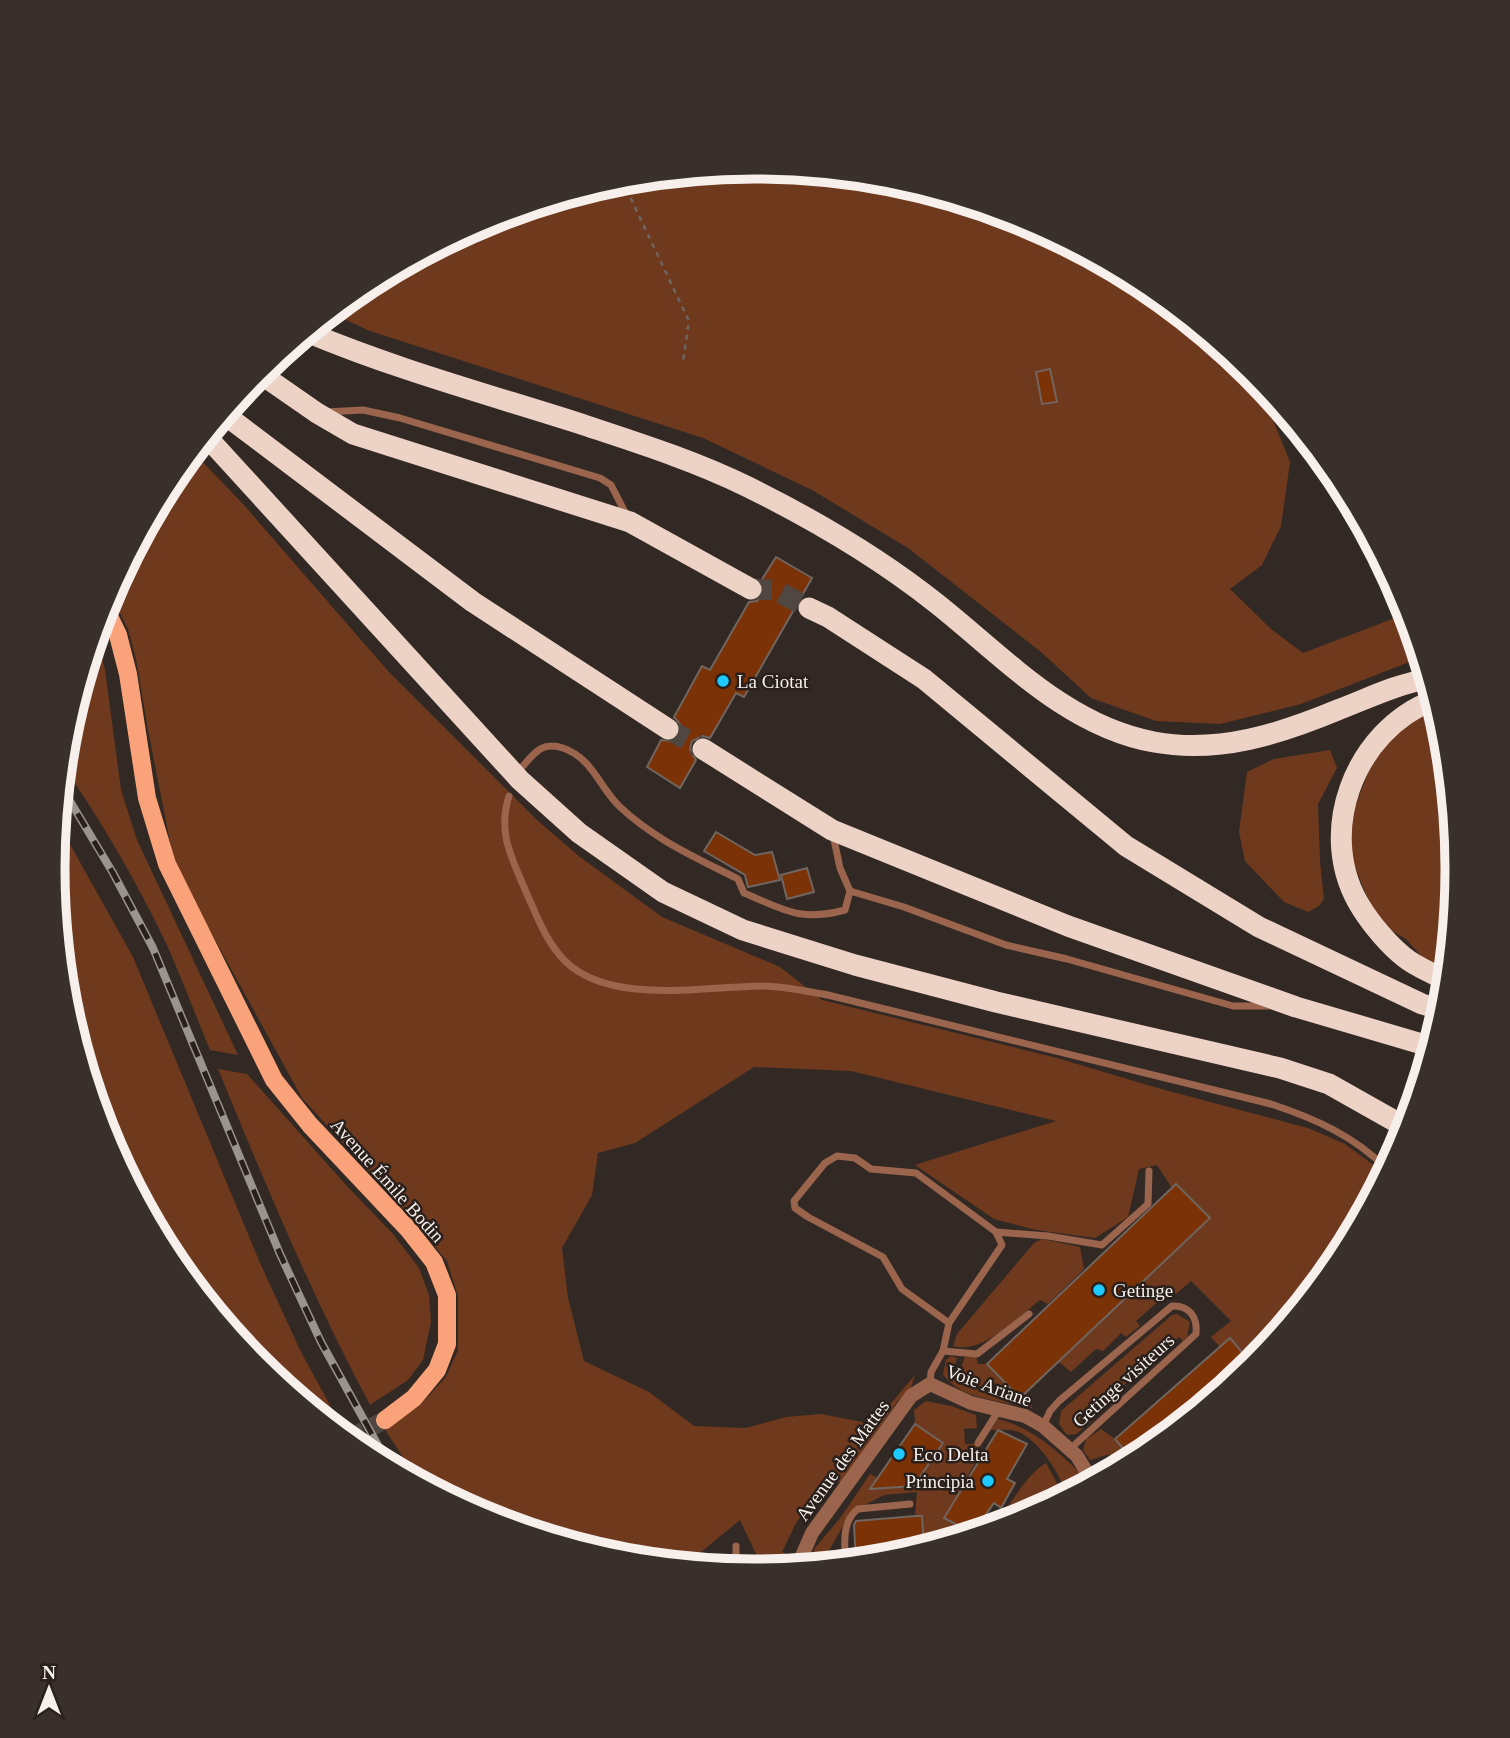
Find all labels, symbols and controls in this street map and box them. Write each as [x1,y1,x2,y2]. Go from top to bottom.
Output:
place label: La Ciotat [737,671,809,692]
marker: La Ciotat [715,673,731,689]
street label: Avenue Émile Bodin [327,1114,449,1247]
place label: Getinge [1113,1280,1173,1301]
marker: Getinge [1091,1282,1107,1298]
street label: Getinge visiteurs [1068,1329,1178,1431]
street label: Voie Ariane [943,1360,1035,1411]
street label: Avenue des Mattes [792,1396,893,1525]
place label: Eco Delta [913,1444,989,1465]
marker: Eco Delta [891,1446,907,1462]
place label: Principia [905,1471,975,1492]
marker: Principia [980,1473,996,1489]
north arrow [14,1654,84,1724]
text: N [42,1662,56,1683]

